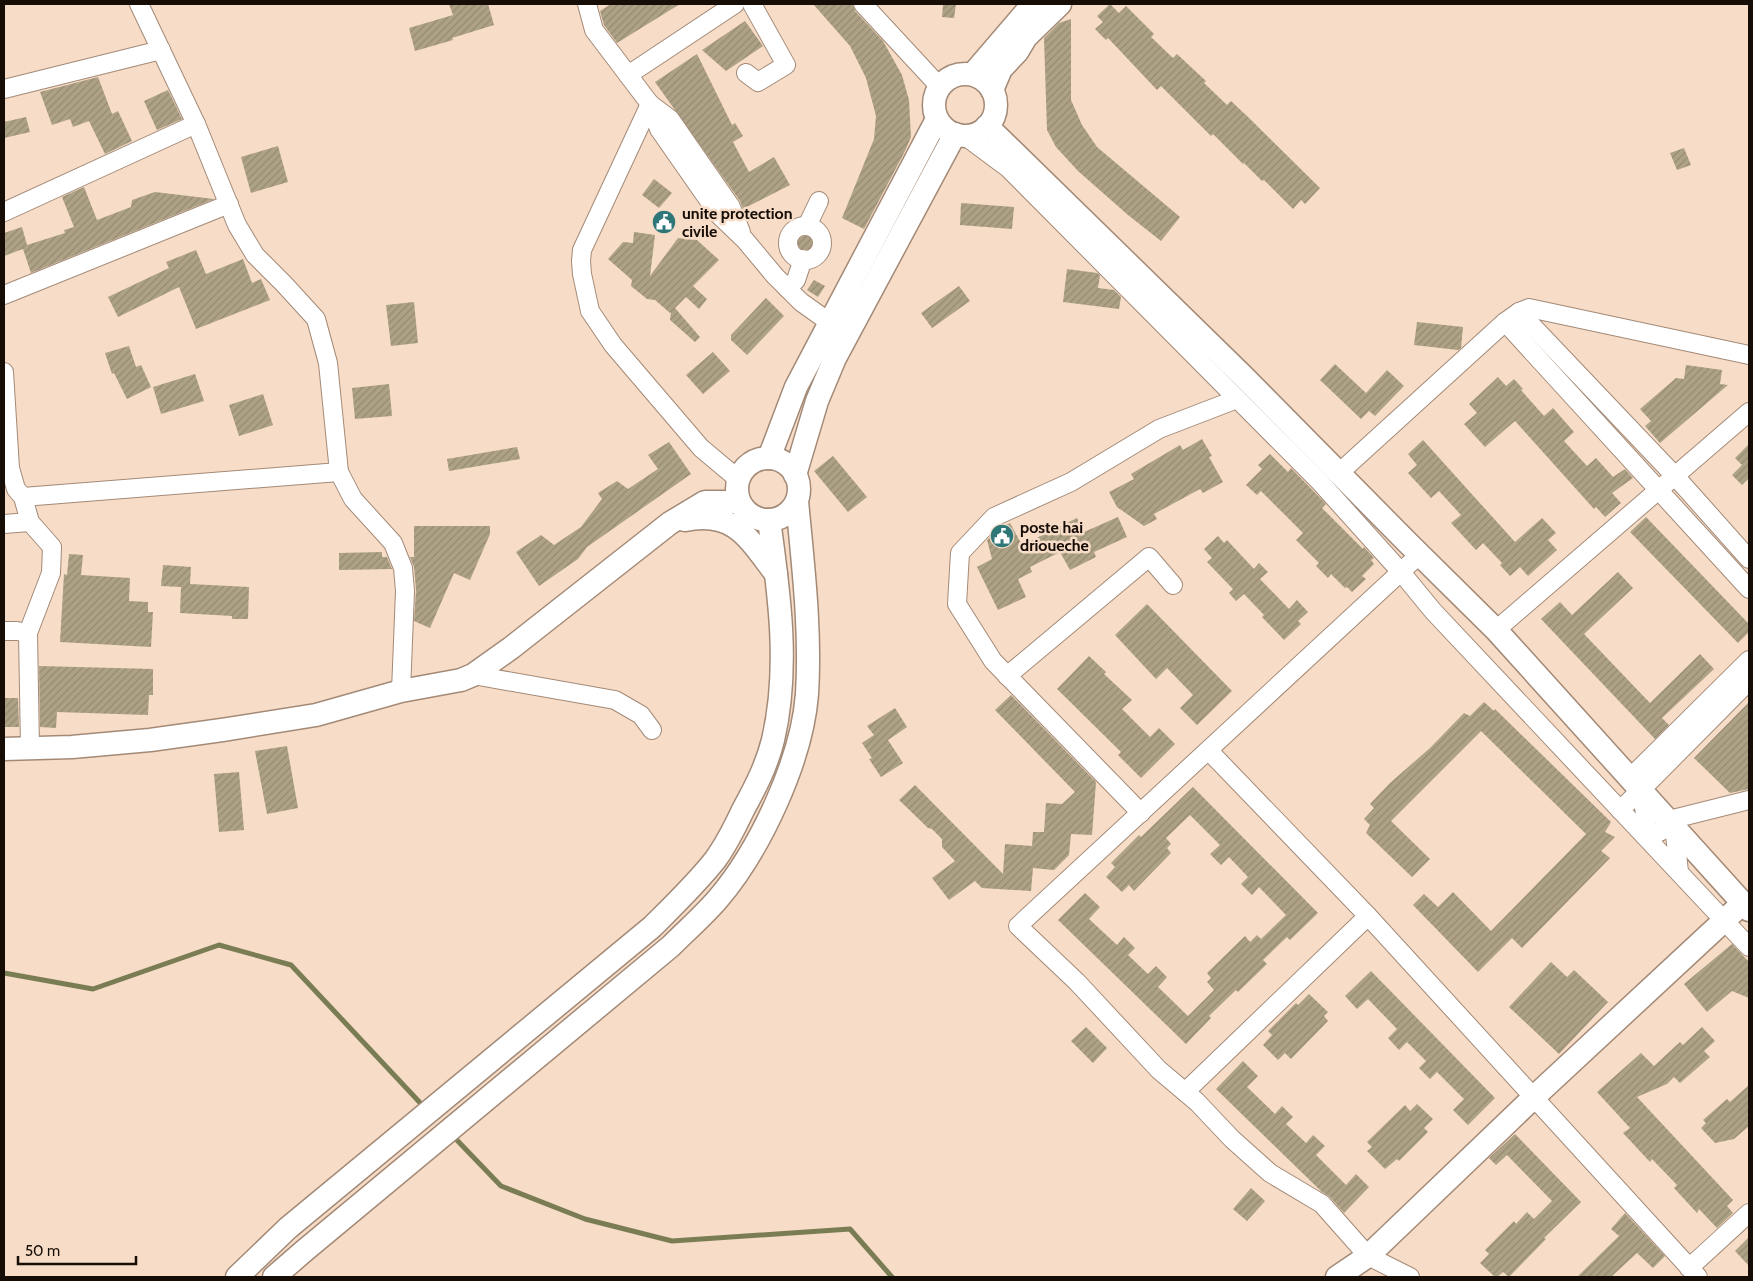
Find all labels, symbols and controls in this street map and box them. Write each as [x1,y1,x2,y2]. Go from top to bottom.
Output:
place label: unite protection civile [682,204,792,241]
public building icon: unite protection civile [651,209,677,235]
place label: poste hai drioueche [1020,518,1089,555]
public building icon: poste hai drioueche [989,523,1015,549]
scale bar [18,1234,135,1266]
text: 50 m [25,1242,60,1260]

